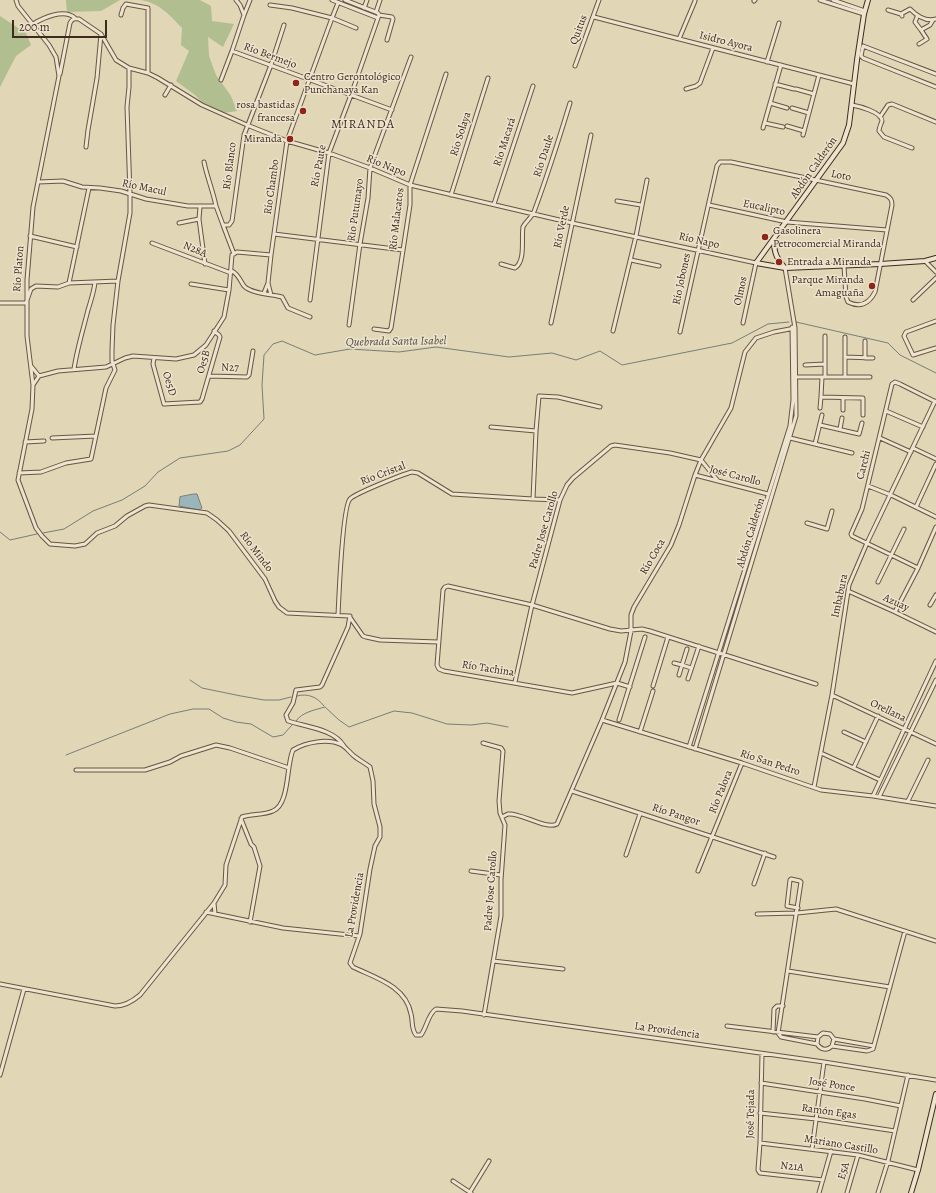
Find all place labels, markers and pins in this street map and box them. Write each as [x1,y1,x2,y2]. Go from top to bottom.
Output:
place label: Centro Gerontológico Punchanaya Kan [304,70,401,96]
marker: Centro Gerontológico Punchanaya Kan [291,78,301,88]
place label: rosa bastidas francesa [236,98,295,124]
marker: rosa bastidas francesa [298,106,308,116]
place label: Miranda [243,132,282,146]
marker: Miranda [285,134,295,144]
place label: Gasolinera Petrocomercial Miranda [773,224,881,250]
marker: Gasolinera Petrocomercial Miranda [760,232,770,242]
place label: Entrada a Miranda [787,255,871,269]
marker: Entrada a Miranda [774,257,784,267]
place label: Parque Miranda Amaguaña [792,273,864,299]
marker: Parque Miranda Amaguaña [867,281,877,291]

